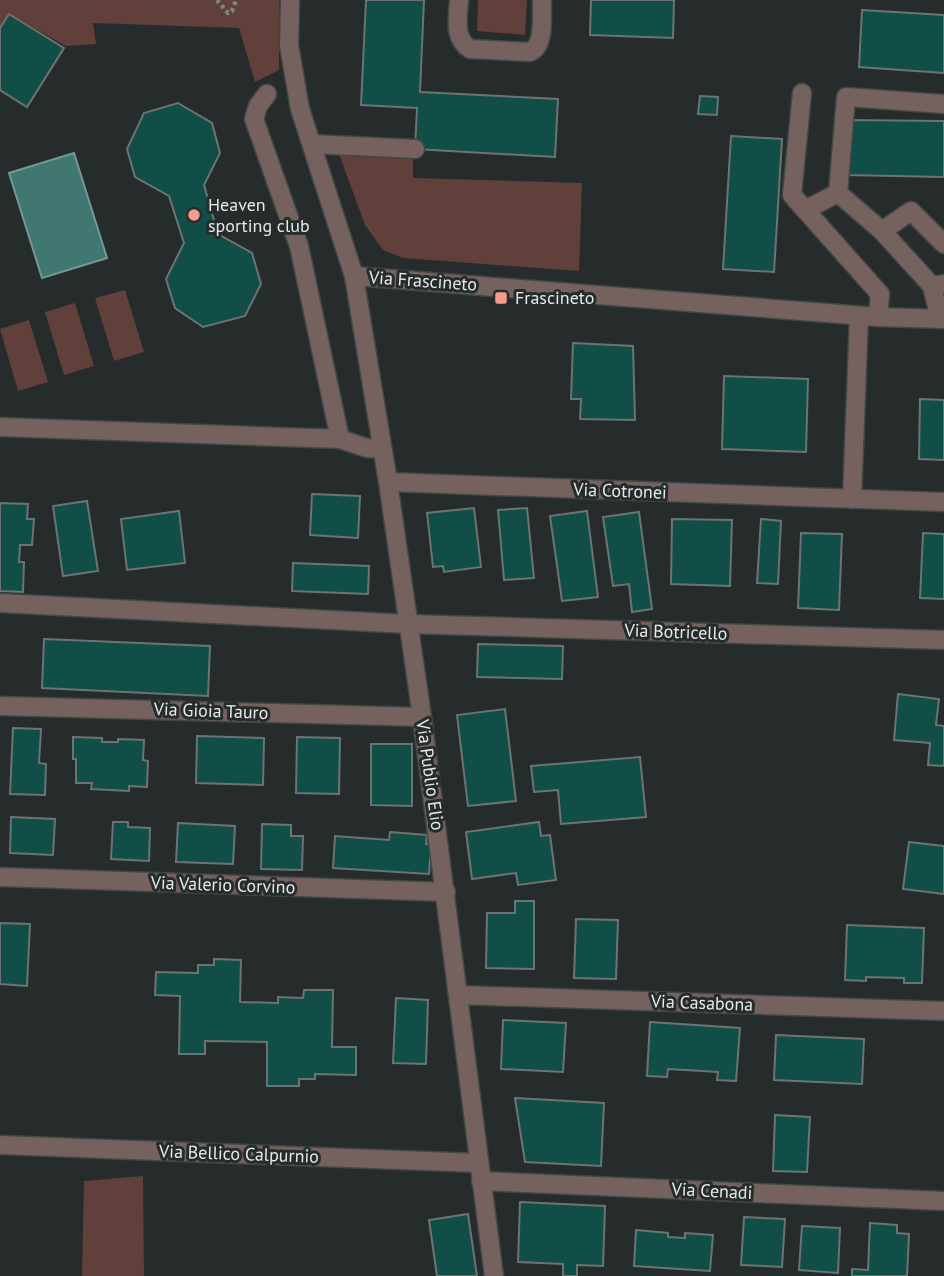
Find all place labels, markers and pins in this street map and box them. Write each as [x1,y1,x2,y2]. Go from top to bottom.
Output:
place label: Heaven sporting club [208,193,310,237]
marker: Heaven sporting club [186,207,202,223]
place label: Frascineto [515,286,594,309]
marker: Frascineto [493,290,509,306]

